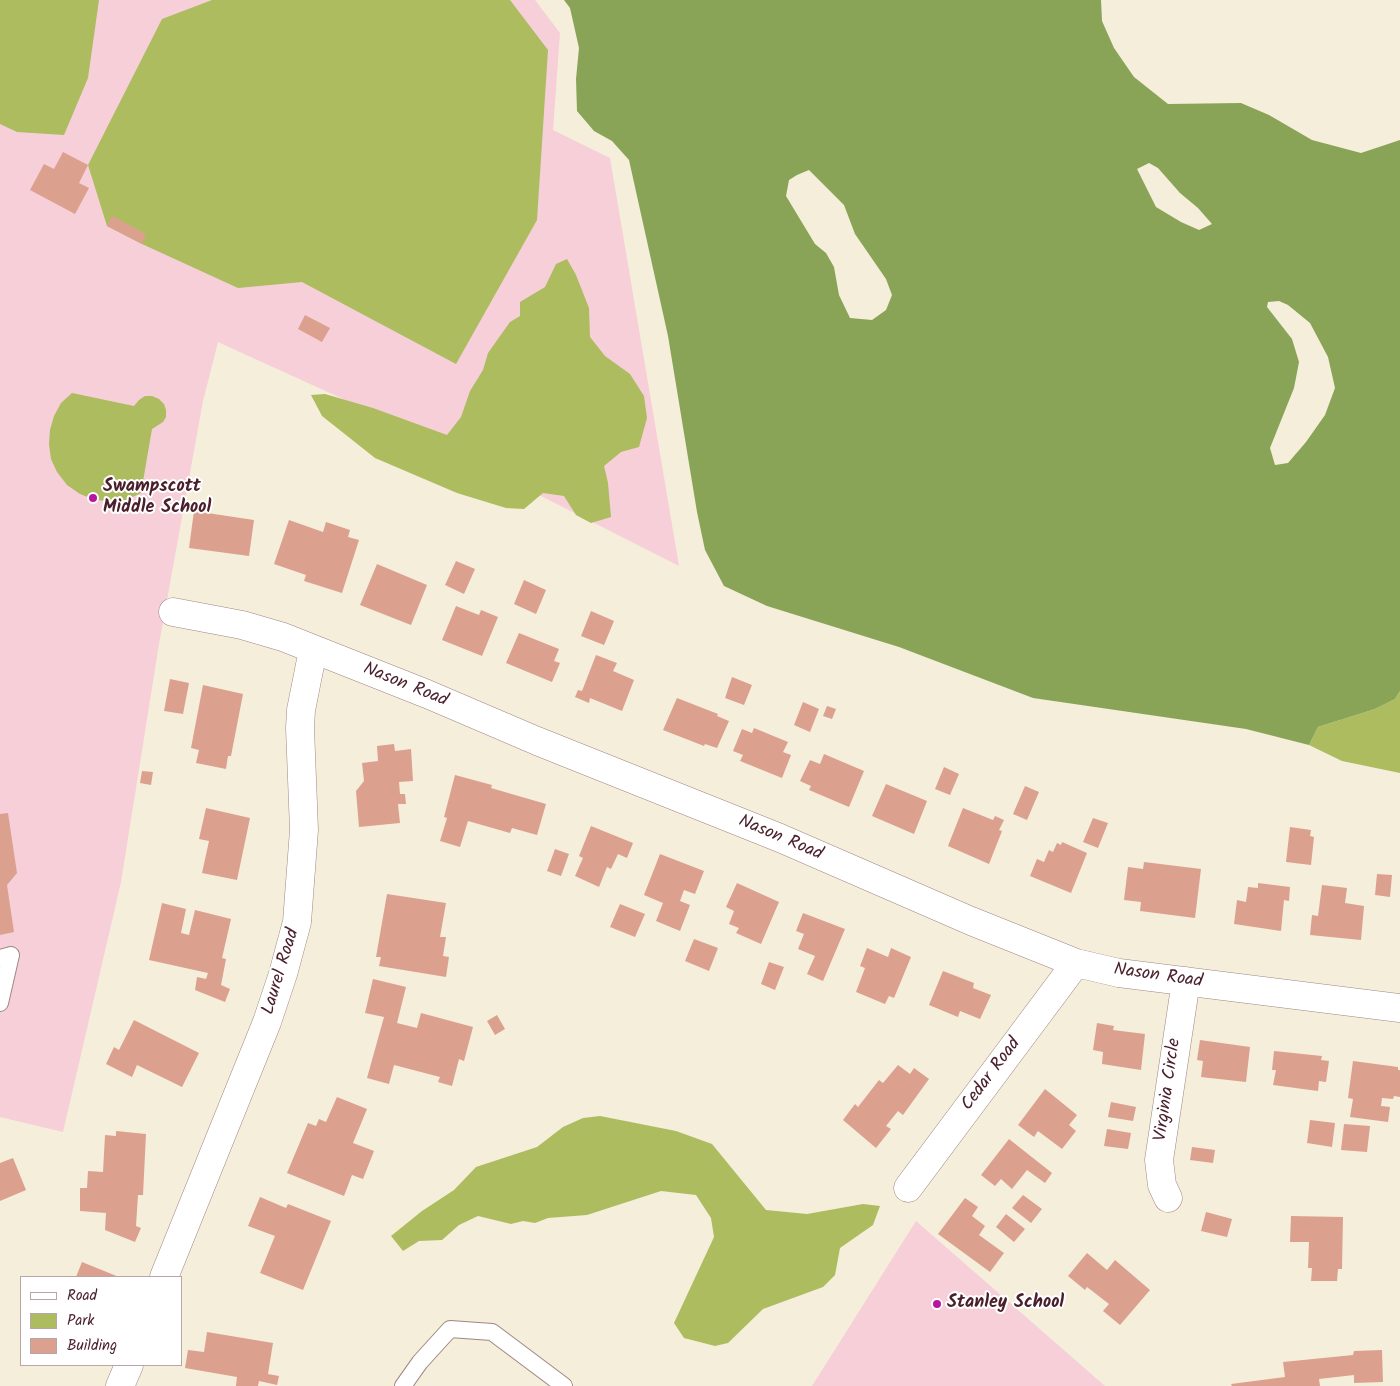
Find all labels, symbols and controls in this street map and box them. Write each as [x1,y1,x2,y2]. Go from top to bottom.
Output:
place label: Swampscott Middle School [103,477,211,520]
marker: Swampscott Middle School [87,492,99,504]
street label: Nason Road [360,659,450,713]
street label: Nason Road [735,812,825,866]
street label: Laurel Road [259,926,305,1018]
street label: Nason Road [1112,960,1204,994]
street label: Cedar Road [958,1034,1026,1116]
street label: Virginia Circle [1151,1037,1187,1143]
legend [20,1276,182,1366]
text: Road [67,1284,97,1308]
place label: Stanley School [947,1293,1064,1315]
marker: Stanley School [931,1298,943,1310]
text: Park [67,1309,94,1333]
text: Building [67,1334,117,1358]

